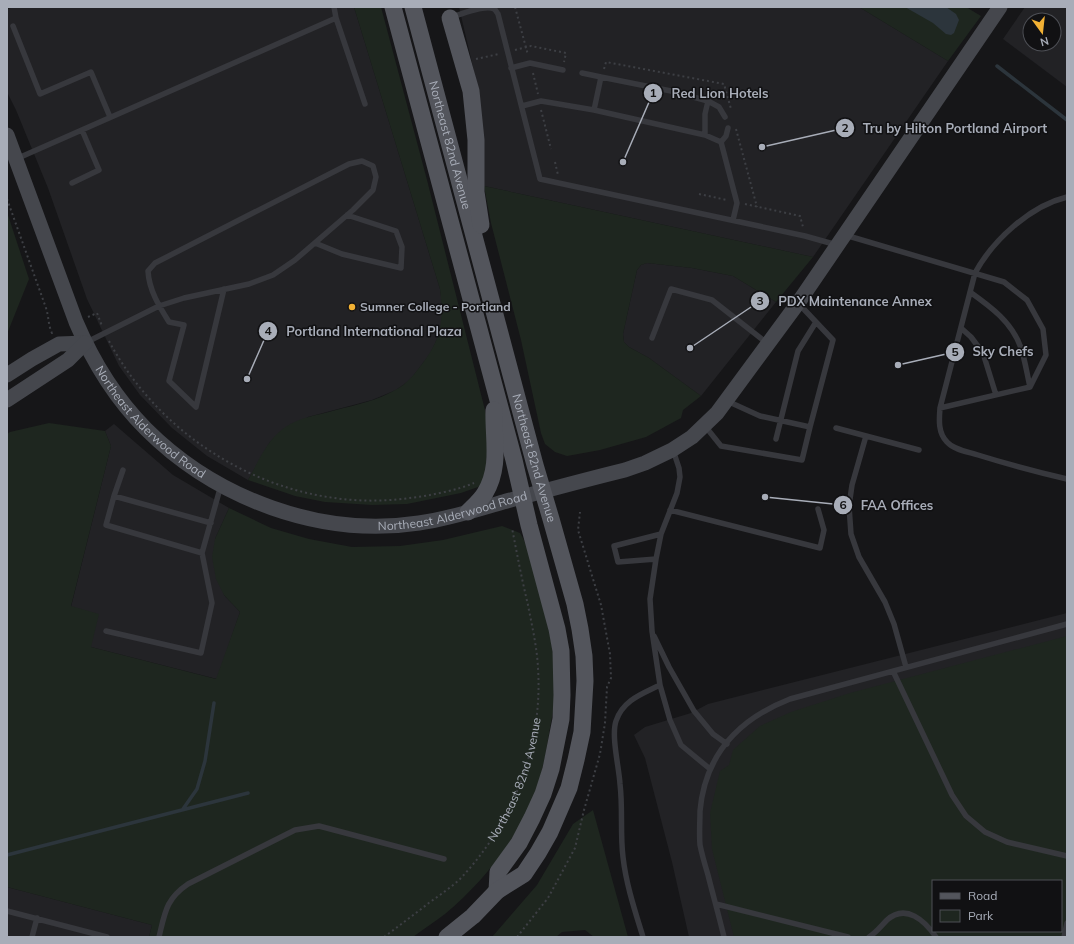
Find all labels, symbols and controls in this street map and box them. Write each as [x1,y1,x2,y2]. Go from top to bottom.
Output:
north arrow [1022,12,1062,52]
text: N [1039,34,1050,49]
street label: Northeast 82nd Avenue [426,79,475,211]
callout: Red Lion Hotels [643,81,776,106]
text: 1 [649,85,657,100]
text: Red Lion Hotels [671,85,769,101]
callout: Tru by Hilton Portland Airport [835,116,1055,141]
text: 2 [841,120,849,135]
text: Tru by Hilton Portland Airport [863,120,1047,137]
callout: PDX Maintenance Annex [750,289,940,314]
text: 3 [756,293,764,308]
text: PDX Maintenance Annex [778,293,933,309]
place label: Sumner College - Portland [360,299,511,314]
marker: Sumner College - Portland [347,302,357,312]
callout: Portland International Plaza [258,319,470,344]
text: 4 [264,323,272,338]
text: Portland International Plaza [286,323,462,339]
callout: Sky Chefs [945,339,1042,364]
text: Sky Chefs [972,343,1034,360]
text: 5 [951,344,959,359]
street label: Northeast Alderwood Road [92,363,208,481]
street label: Northeast 82nd Avenue [509,392,559,524]
street label: Northeast Alderwood Road [378,488,529,533]
callout: FAA Offices [833,493,941,518]
text: 6 [839,497,847,512]
text: FAA Offices [861,497,933,513]
street label: Northeast 82nd Avenue [484,717,543,844]
legend [932,880,1062,932]
text: Road [968,888,997,903]
text: Park [968,908,994,923]

